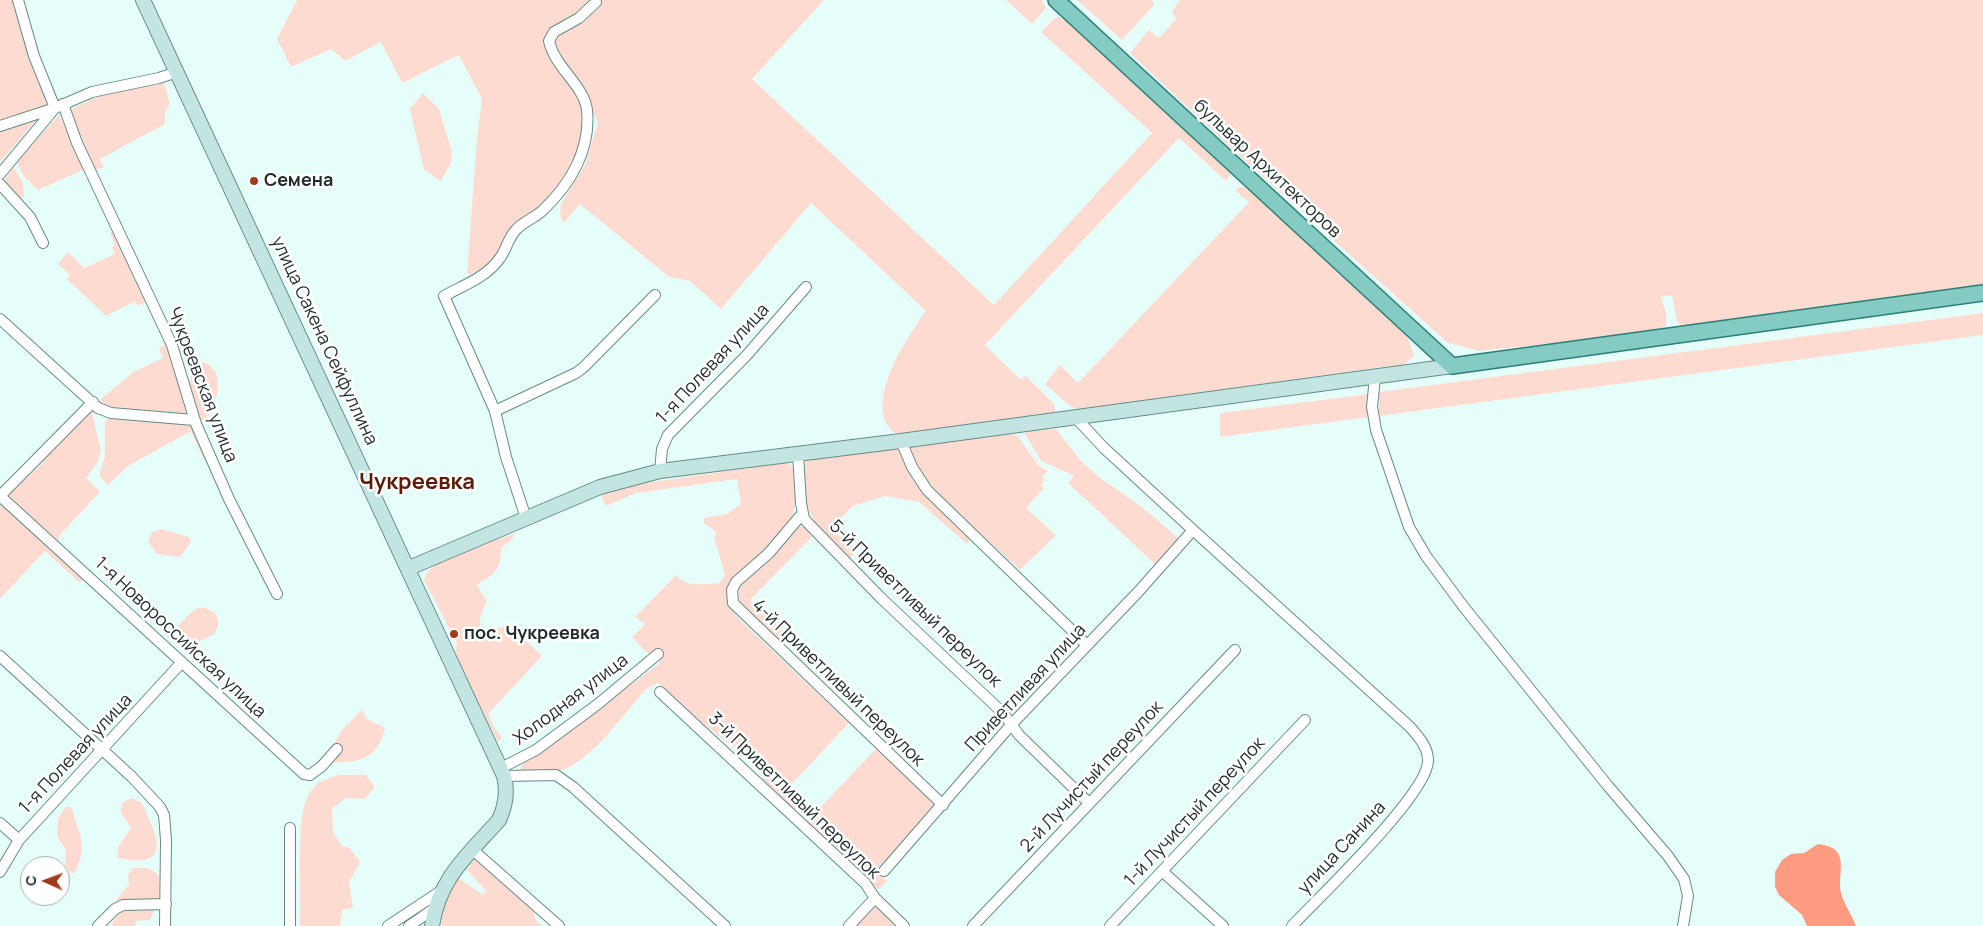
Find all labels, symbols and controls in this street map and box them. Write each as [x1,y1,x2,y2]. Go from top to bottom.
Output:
street label: бульвар Архитекторов [1189,95,1345,243]
place label: Семена [264,170,333,192]
marker: Семена [248,175,260,187]
street label: улица Сакена Сейфуллина [266,233,382,449]
street label: 1-я Полевая улица [652,300,774,428]
street label: Чукреевская улица [162,304,242,466]
district label: Чукреевка [359,470,475,496]
street label: 5-й Приветливый переулок [824,516,1006,692]
street label: 1-я Новороссийская улица [90,553,270,723]
street label: 4-й Приветливый переулок [747,595,929,771]
street label: Приветливая улица [961,620,1091,756]
place label: пос. Чукреевка [464,623,600,645]
marker: пос. Чукреевка [448,628,460,640]
street label: Холодная улица [509,650,633,750]
street label: 1-я Полевая улица [15,690,137,818]
street label: 2-й Лучистый переулок [1016,697,1168,857]
street label: 3-й Приветливый переулок [704,708,884,884]
street label: 1-й Лучистый переулок [1120,733,1270,891]
street label: улица Санина [1294,797,1390,899]
north arrow [20,856,70,906]
text: С [21,875,40,886]

